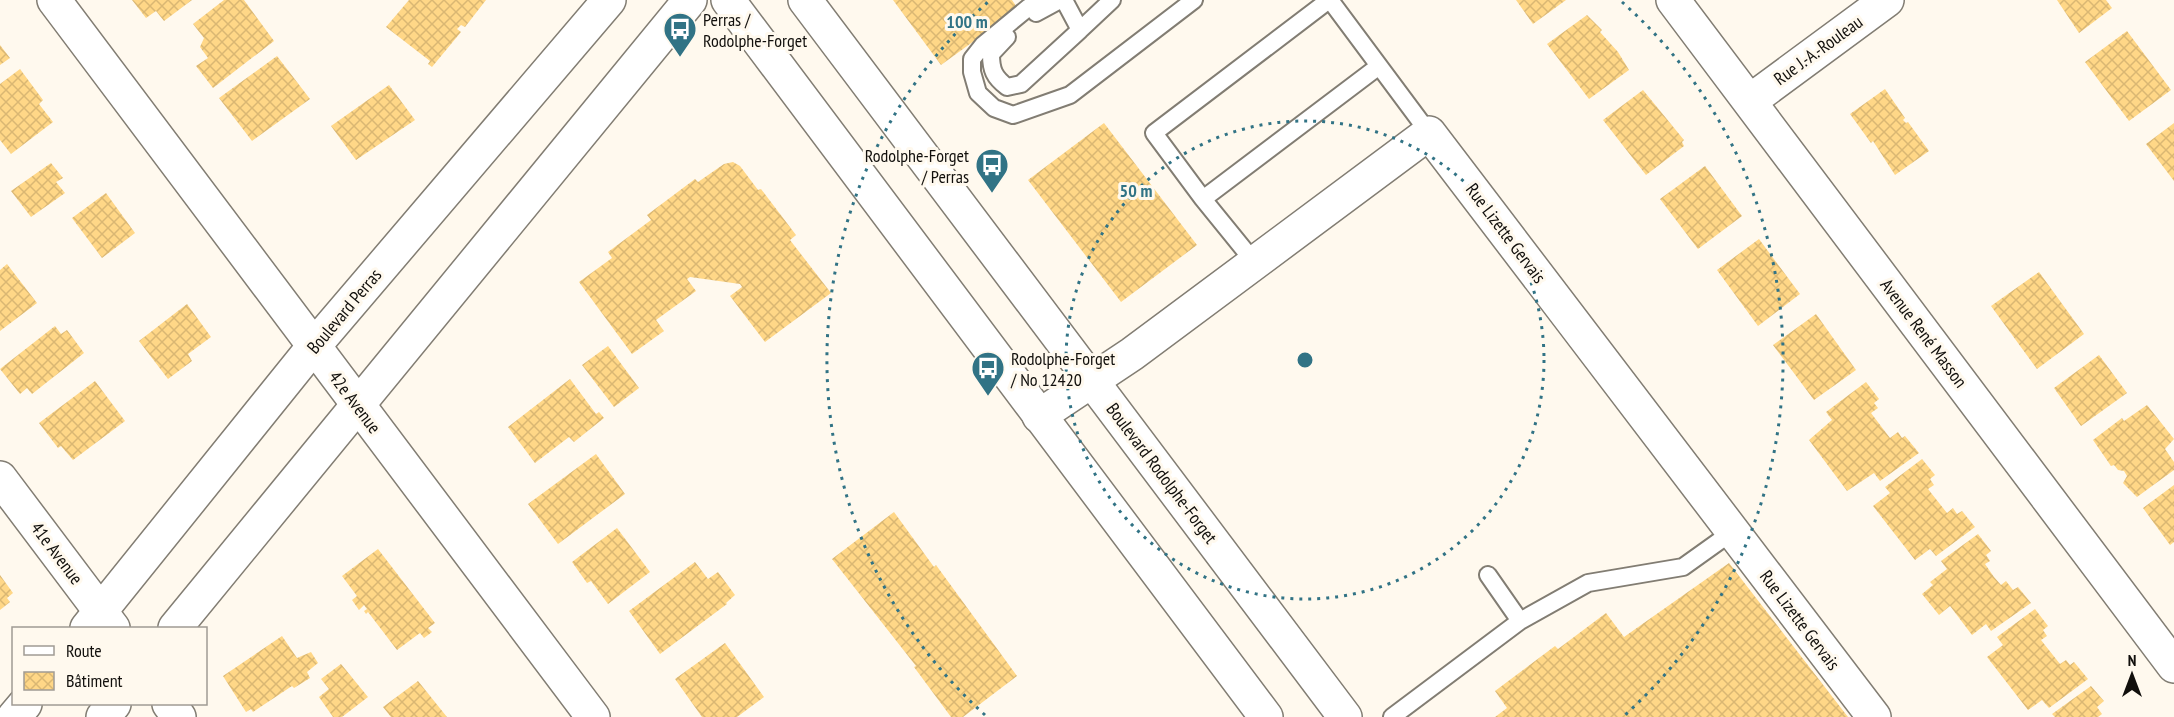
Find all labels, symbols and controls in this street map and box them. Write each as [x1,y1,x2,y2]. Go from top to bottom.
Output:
place label: Perras / Rodolphe-Forget [703,8,807,52]
text: 100 m [946,10,988,33]
street label: Rue J.-A.-Rouleau [1769,10,1867,90]
bus stop icon: Perras / Rodolphe-Forget [662,11,698,58]
place label: Rodolphe-Forget / Perras [865,144,969,188]
bus stop icon: Rodolphe-Forget / Perras [974,147,1010,194]
street label: Rue Lizette Gervais [1461,178,1551,288]
text: 50 m [1120,179,1152,202]
street label: Boulevard Perras [302,264,386,358]
street label: Avenue René Masson [1876,274,1972,392]
place label: Rodolphe-Forget / No 12420 [1010,347,1115,391]
bus stop icon: Rodolphe-Forget / No 12420 [970,350,1006,397]
centre of rings [1295,350,1315,370]
street label: 42e Avenue [324,366,386,438]
street label: Boulevard Rodolphe-Forget [1102,398,1222,548]
street label: 41e Avenue [26,517,88,589]
street label: Rue Lizette Gervais [1755,565,1845,675]
legend [12,627,207,705]
text: Route [66,639,102,662]
north arrow [2102,645,2162,705]
text: N [2128,650,2136,670]
text: Bâtiment [66,669,123,692]

